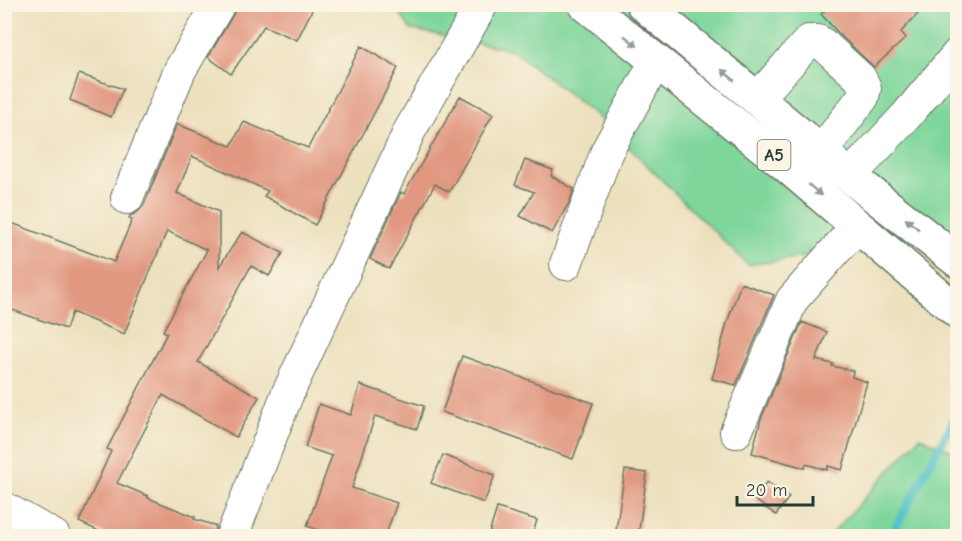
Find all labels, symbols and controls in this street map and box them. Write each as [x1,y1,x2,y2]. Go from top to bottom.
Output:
one-way arrow [623,34,638,46]
one-way arrow [720,68,736,81]
road number: A5 [758,140,790,170]
one-way arrow [807,183,822,196]
one-way arrow [904,219,919,231]
scale bar [737,469,814,507]
text: 20 m [746,480,787,501]

